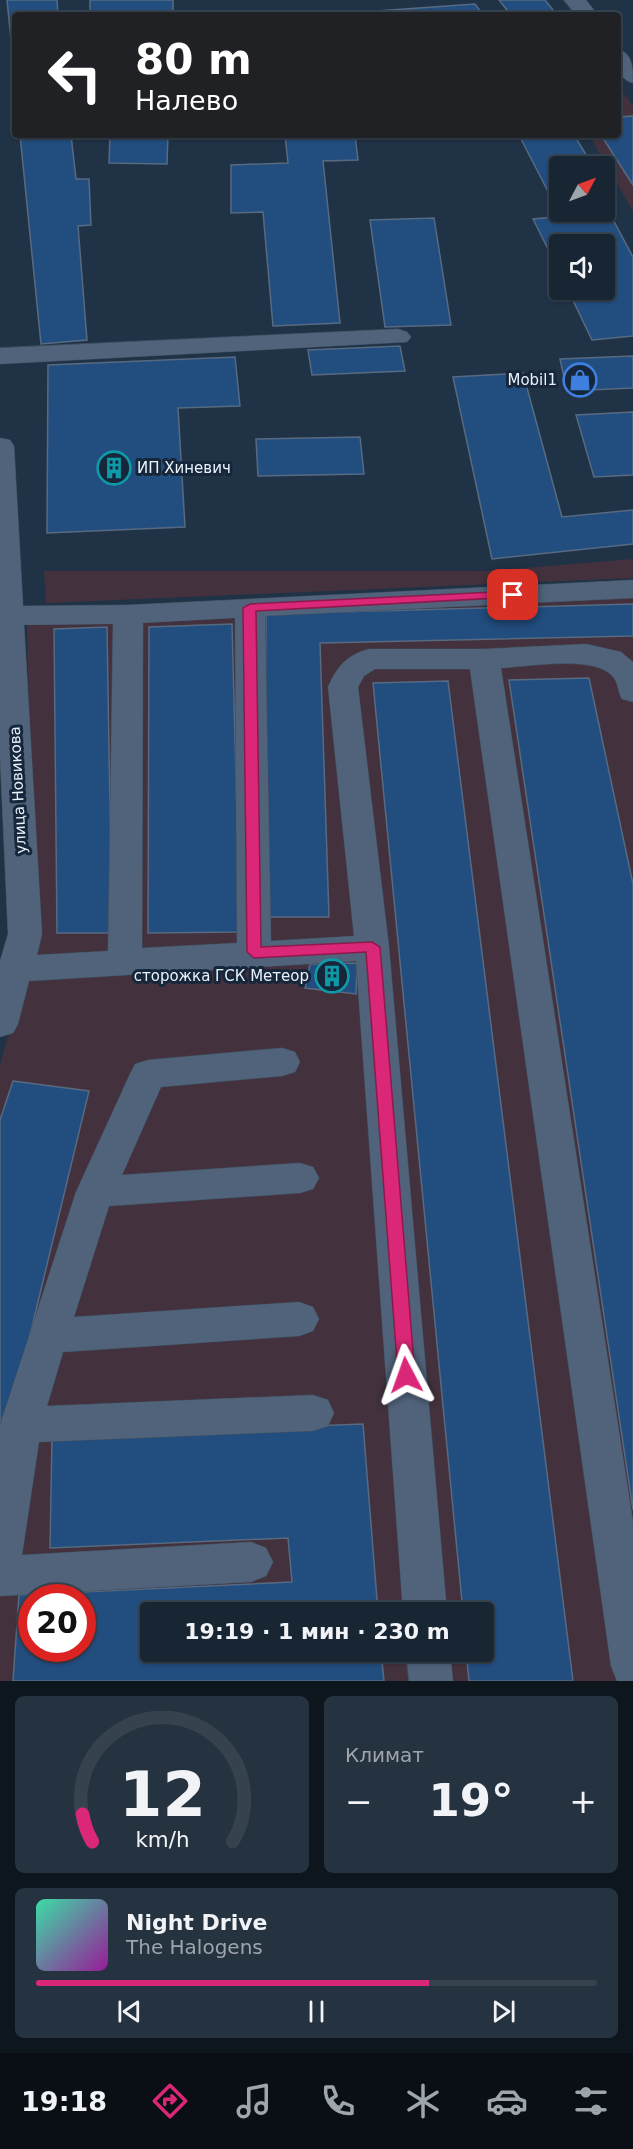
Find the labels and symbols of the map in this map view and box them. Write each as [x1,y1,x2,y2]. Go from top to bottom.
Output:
north arrow [549,156,615,222]
shop icon: Mobil1 [562,362,598,398]
place label: Mobil1 [507,371,557,389]
building icon: ИП Хиневич [96,450,132,486]
place label: ИП Хиневич [137,459,231,477]
pin [487,569,538,620]
street label: улица Новикова [6,726,30,854]
building icon: сторожка ГСК Метеор [314,958,350,994]
place label: сторожка ГСК Метеор [134,967,309,985]
position arrow [374,1343,438,1407]
speed limit sign: 20 [18,1584,96,1662]

